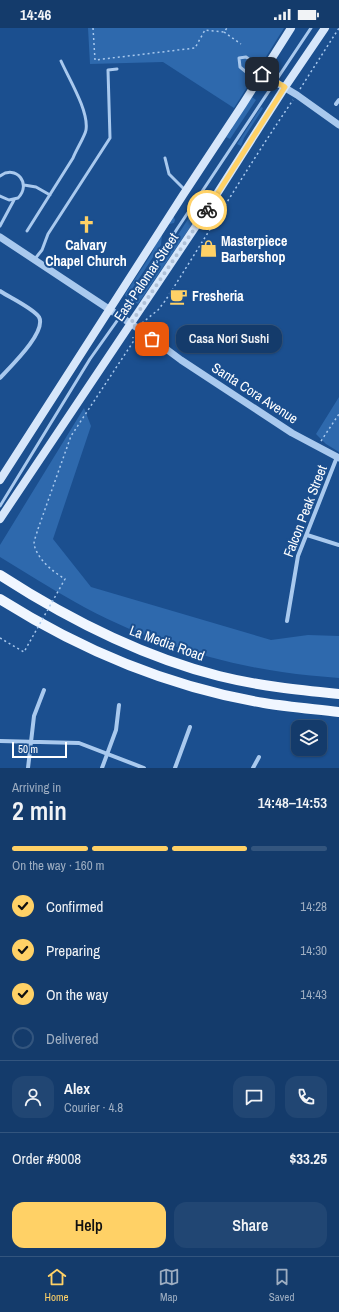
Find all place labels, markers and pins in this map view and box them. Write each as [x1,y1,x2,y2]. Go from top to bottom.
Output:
pin [245,57,279,91]
church icon: Calvary Chapel Church [76,215,96,235]
place label: Masterpiece Barbershop [221,232,287,266]
place label: Calvary Chapel Church [45,236,127,270]
shop icon: Masterpiece Barbershop [198,239,218,259]
cafe icon: Fresheria [169,286,189,306]
place label: Fresheria [192,287,244,305]
pin [135,322,169,356]
callout: Casa Nori Sushi [176,325,282,353]

